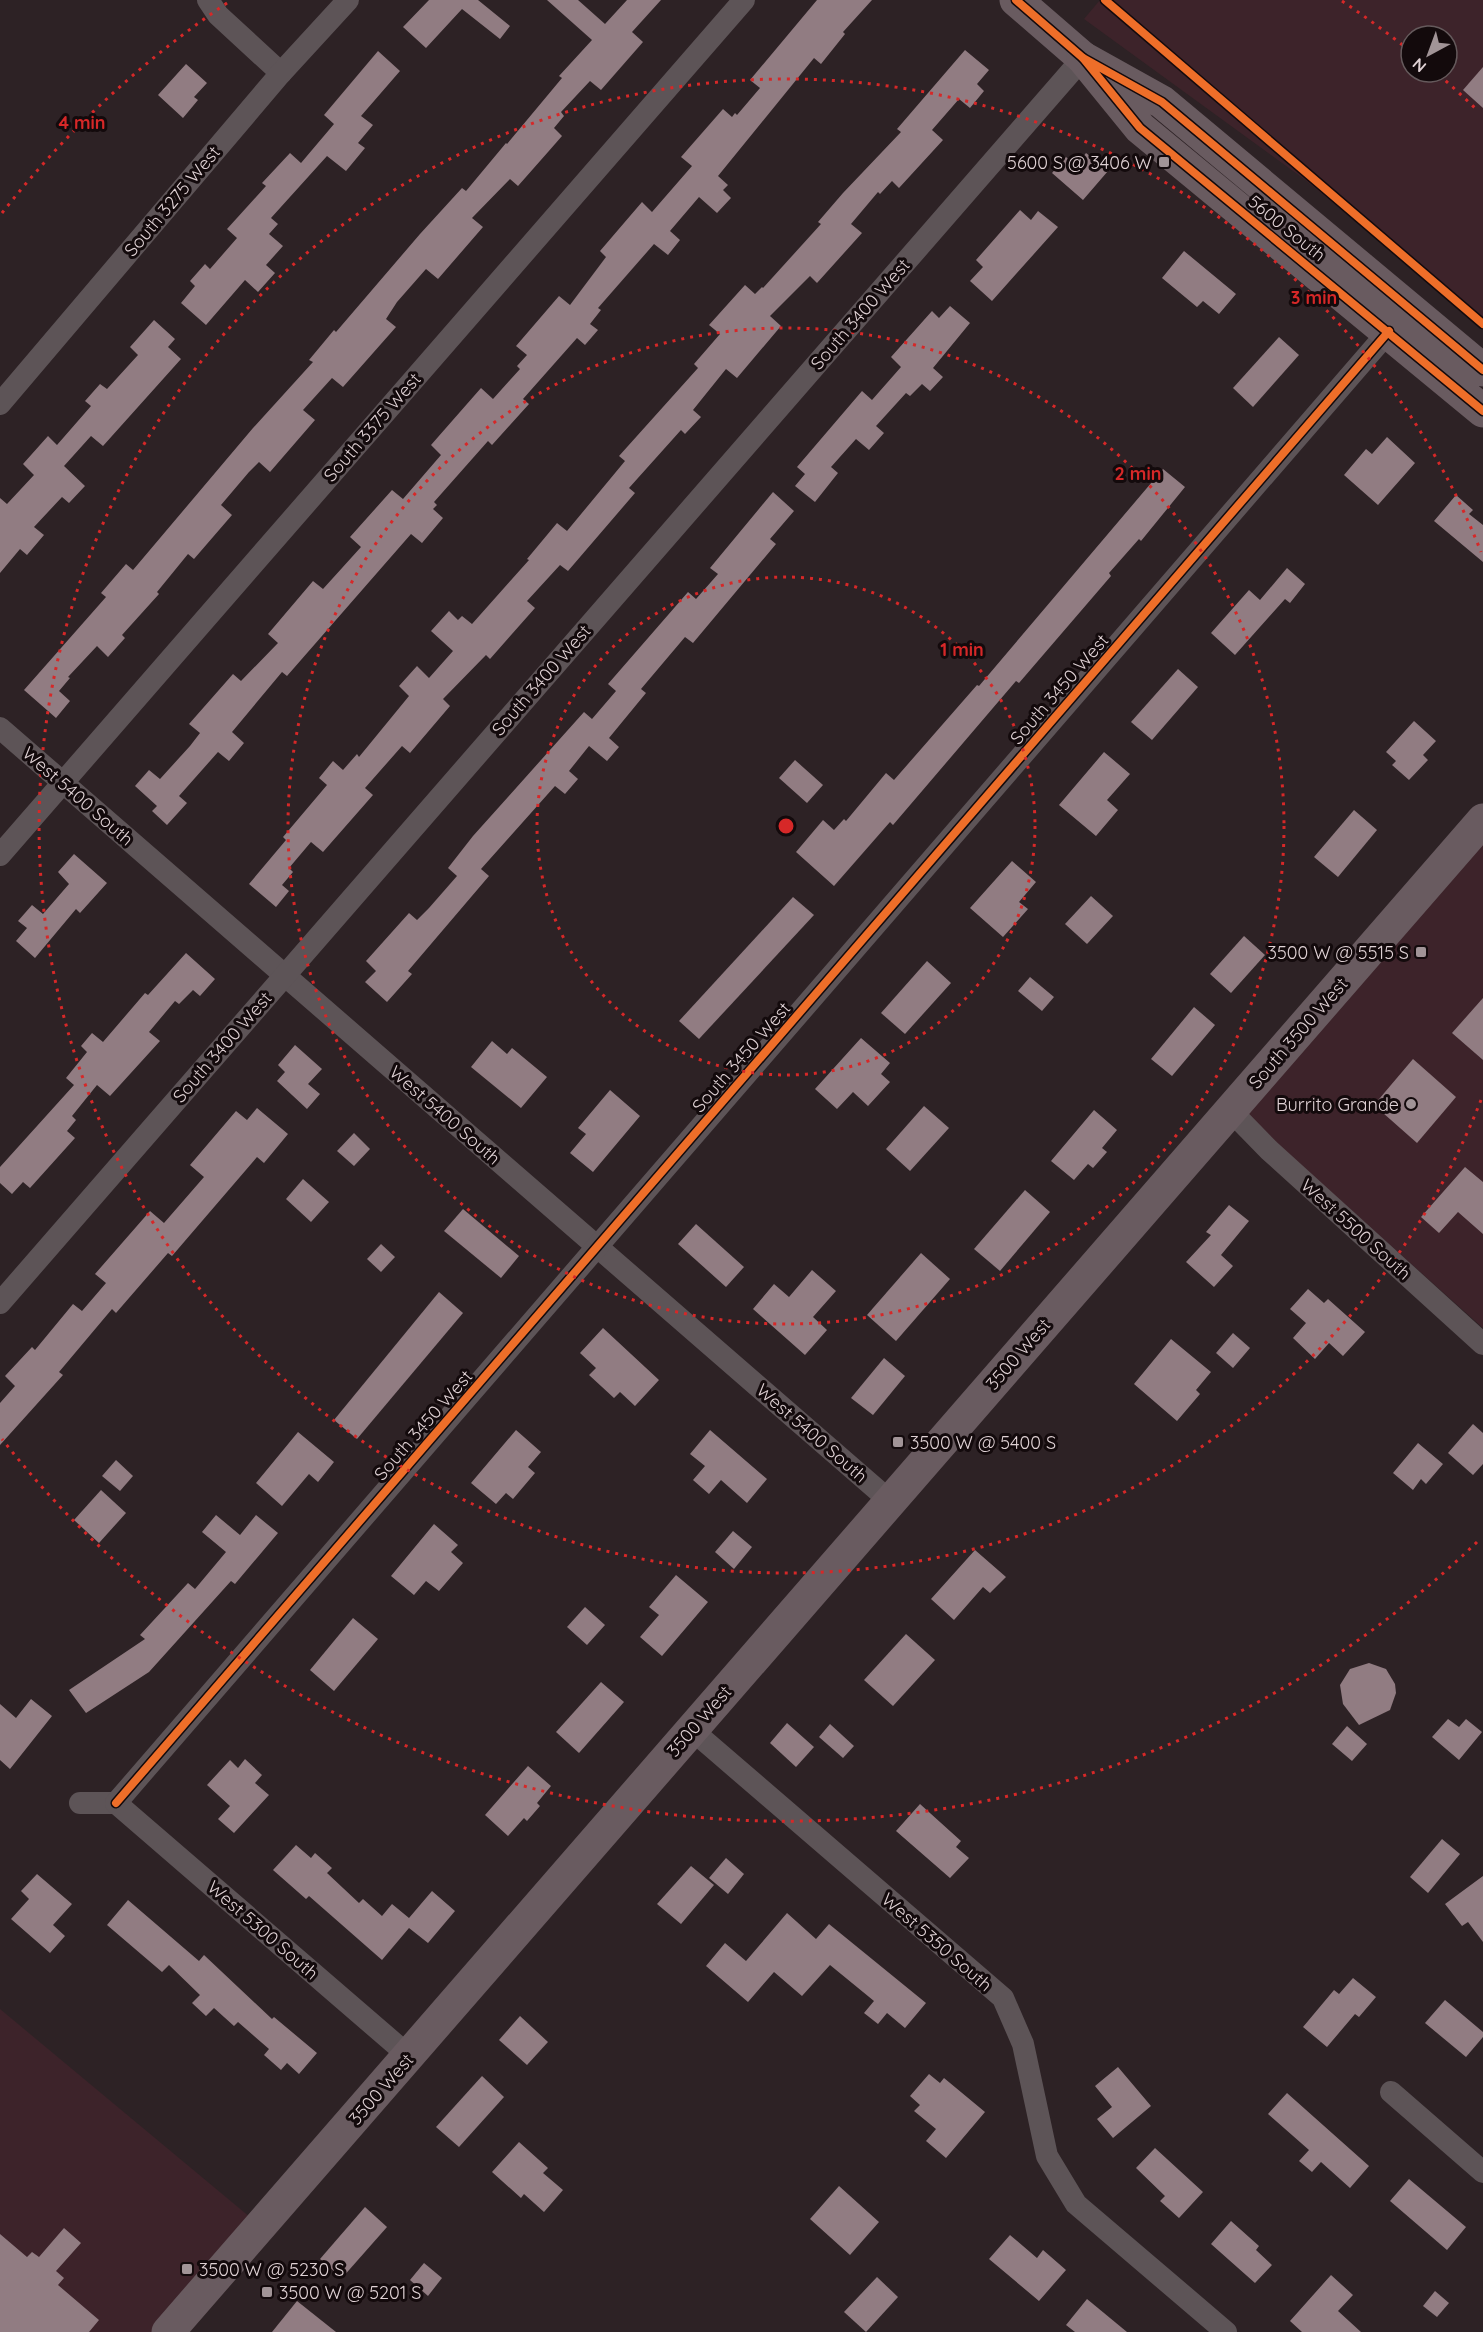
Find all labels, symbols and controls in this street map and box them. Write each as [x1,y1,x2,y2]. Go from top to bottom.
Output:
north arrow [1399,24,1459,84]
text: N [1408,54,1430,77]
text: 4 min [58,111,106,134]
street label: South 3275 West [119,141,225,261]
place label: 5600 S @ 3406 W [1007,151,1152,174]
marker: 5600 S @ 3406 W [1157,155,1171,169]
street label: 5600 South [1243,190,1331,266]
street label: South 3400 West [806,254,914,374]
text: 3 min [1291,286,1337,309]
street label: South 3375 West [318,368,426,486]
text: 2 min [1115,462,1161,485]
street label: South 3400 West [487,620,595,740]
street label: South 3450 West [1005,629,1113,749]
text: 1 min [940,638,984,661]
street label: West 5400 South [18,741,138,851]
centre of rings [776,816,796,836]
place label: 3500 W @ 5515 S [1268,941,1409,964]
marker: 3500 W @ 5515 S [1414,945,1428,959]
street label: South 3500 West [1243,973,1353,1093]
street label: South 3400 West [168,987,276,1107]
street label: South 3450 West [687,997,795,1117]
street label: West 5400 South [385,1060,505,1170]
place label: Burrito Grande [1276,1093,1399,1116]
marker: Burrito Grande [1404,1097,1418,1111]
street label: West 5500 South [1296,1174,1416,1284]
street label: 3500 West [981,1313,1055,1395]
street label: South 3450 West [369,1365,477,1485]
street label: West 5400 South [752,1378,872,1488]
place label: 3500 W @ 5400 S [910,1431,1056,1454]
marker: 3500 W @ 5400 S [891,1435,905,1449]
street label: 3500 West [662,1680,736,1762]
street label: West 5300 South [203,1875,323,1985]
street label: West 5350 South [877,1888,997,1996]
street label: 3500 West [344,2048,418,2130]
place label: 3500 W @ 5230 S [199,2258,344,2281]
marker: 3500 W @ 5230 S [180,2262,194,2276]
place label: 3500 W @ 5201 S [279,2281,421,2304]
marker: 3500 W @ 5201 S [260,2285,274,2299]

